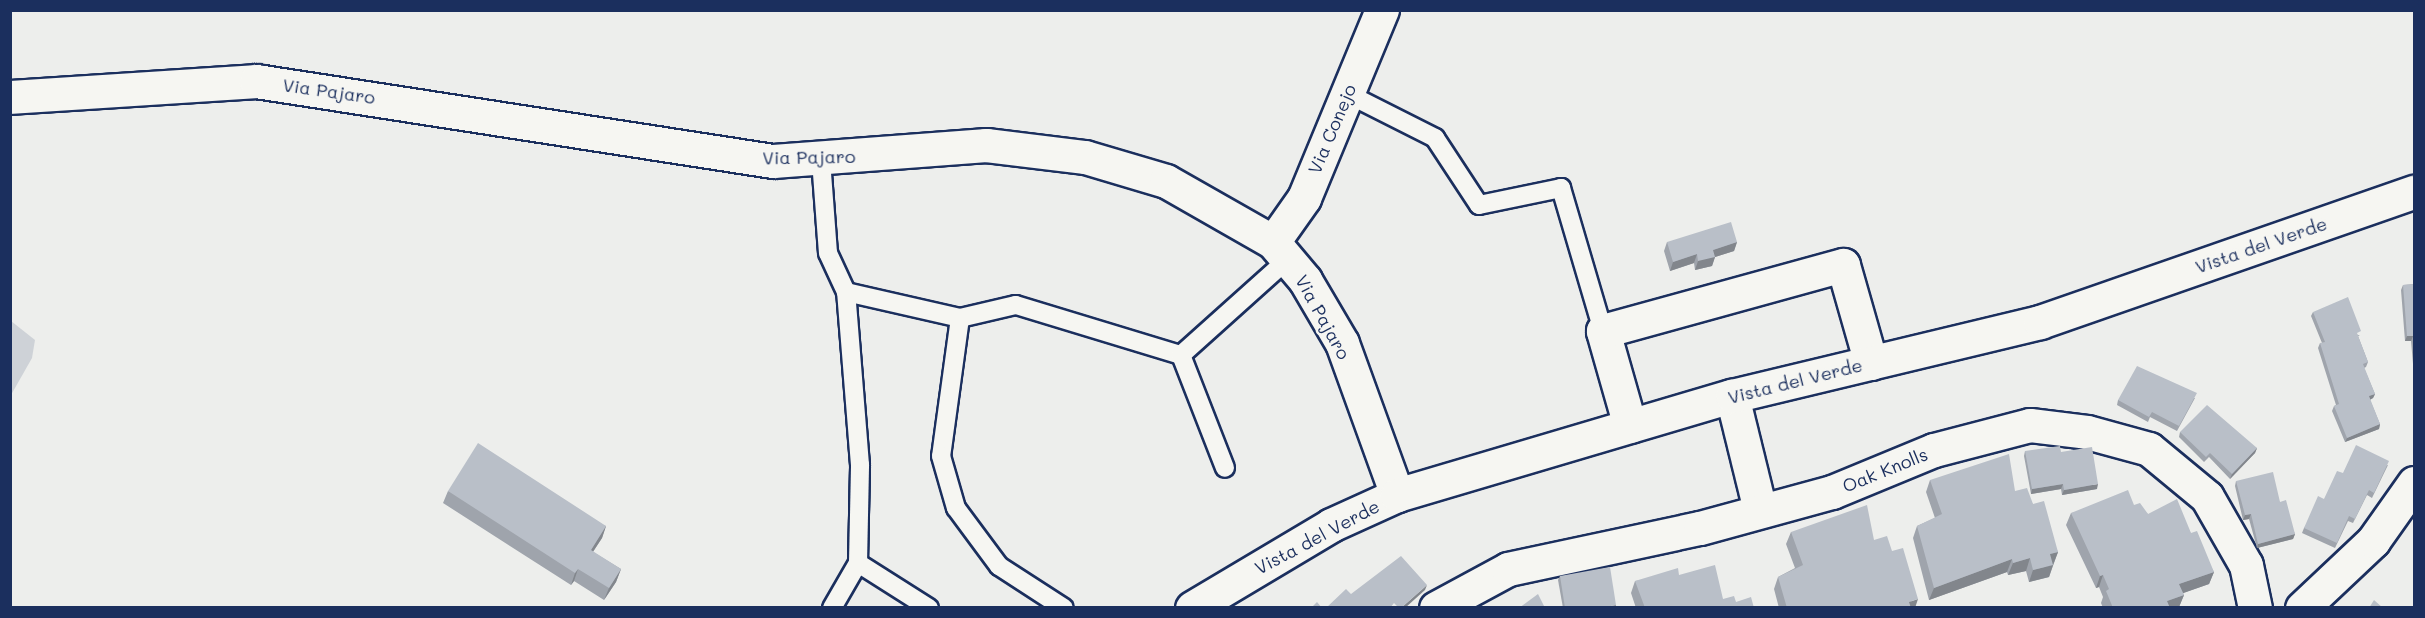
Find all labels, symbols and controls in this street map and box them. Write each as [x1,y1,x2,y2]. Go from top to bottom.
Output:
street label: Via Pajaro [281,74,377,108]
street label: Via Conejo [1303,81,1361,177]
street label: Via Pajaro [762,145,856,169]
street label: Vista del Verde [2192,212,2330,278]
street label: Via Pajaro [1291,271,1355,363]
street label: Vista del Verde [1726,354,1864,408]
street label: Oak Knolls [1839,443,1931,497]
street label: Vista del Verde [1251,495,1383,579]

